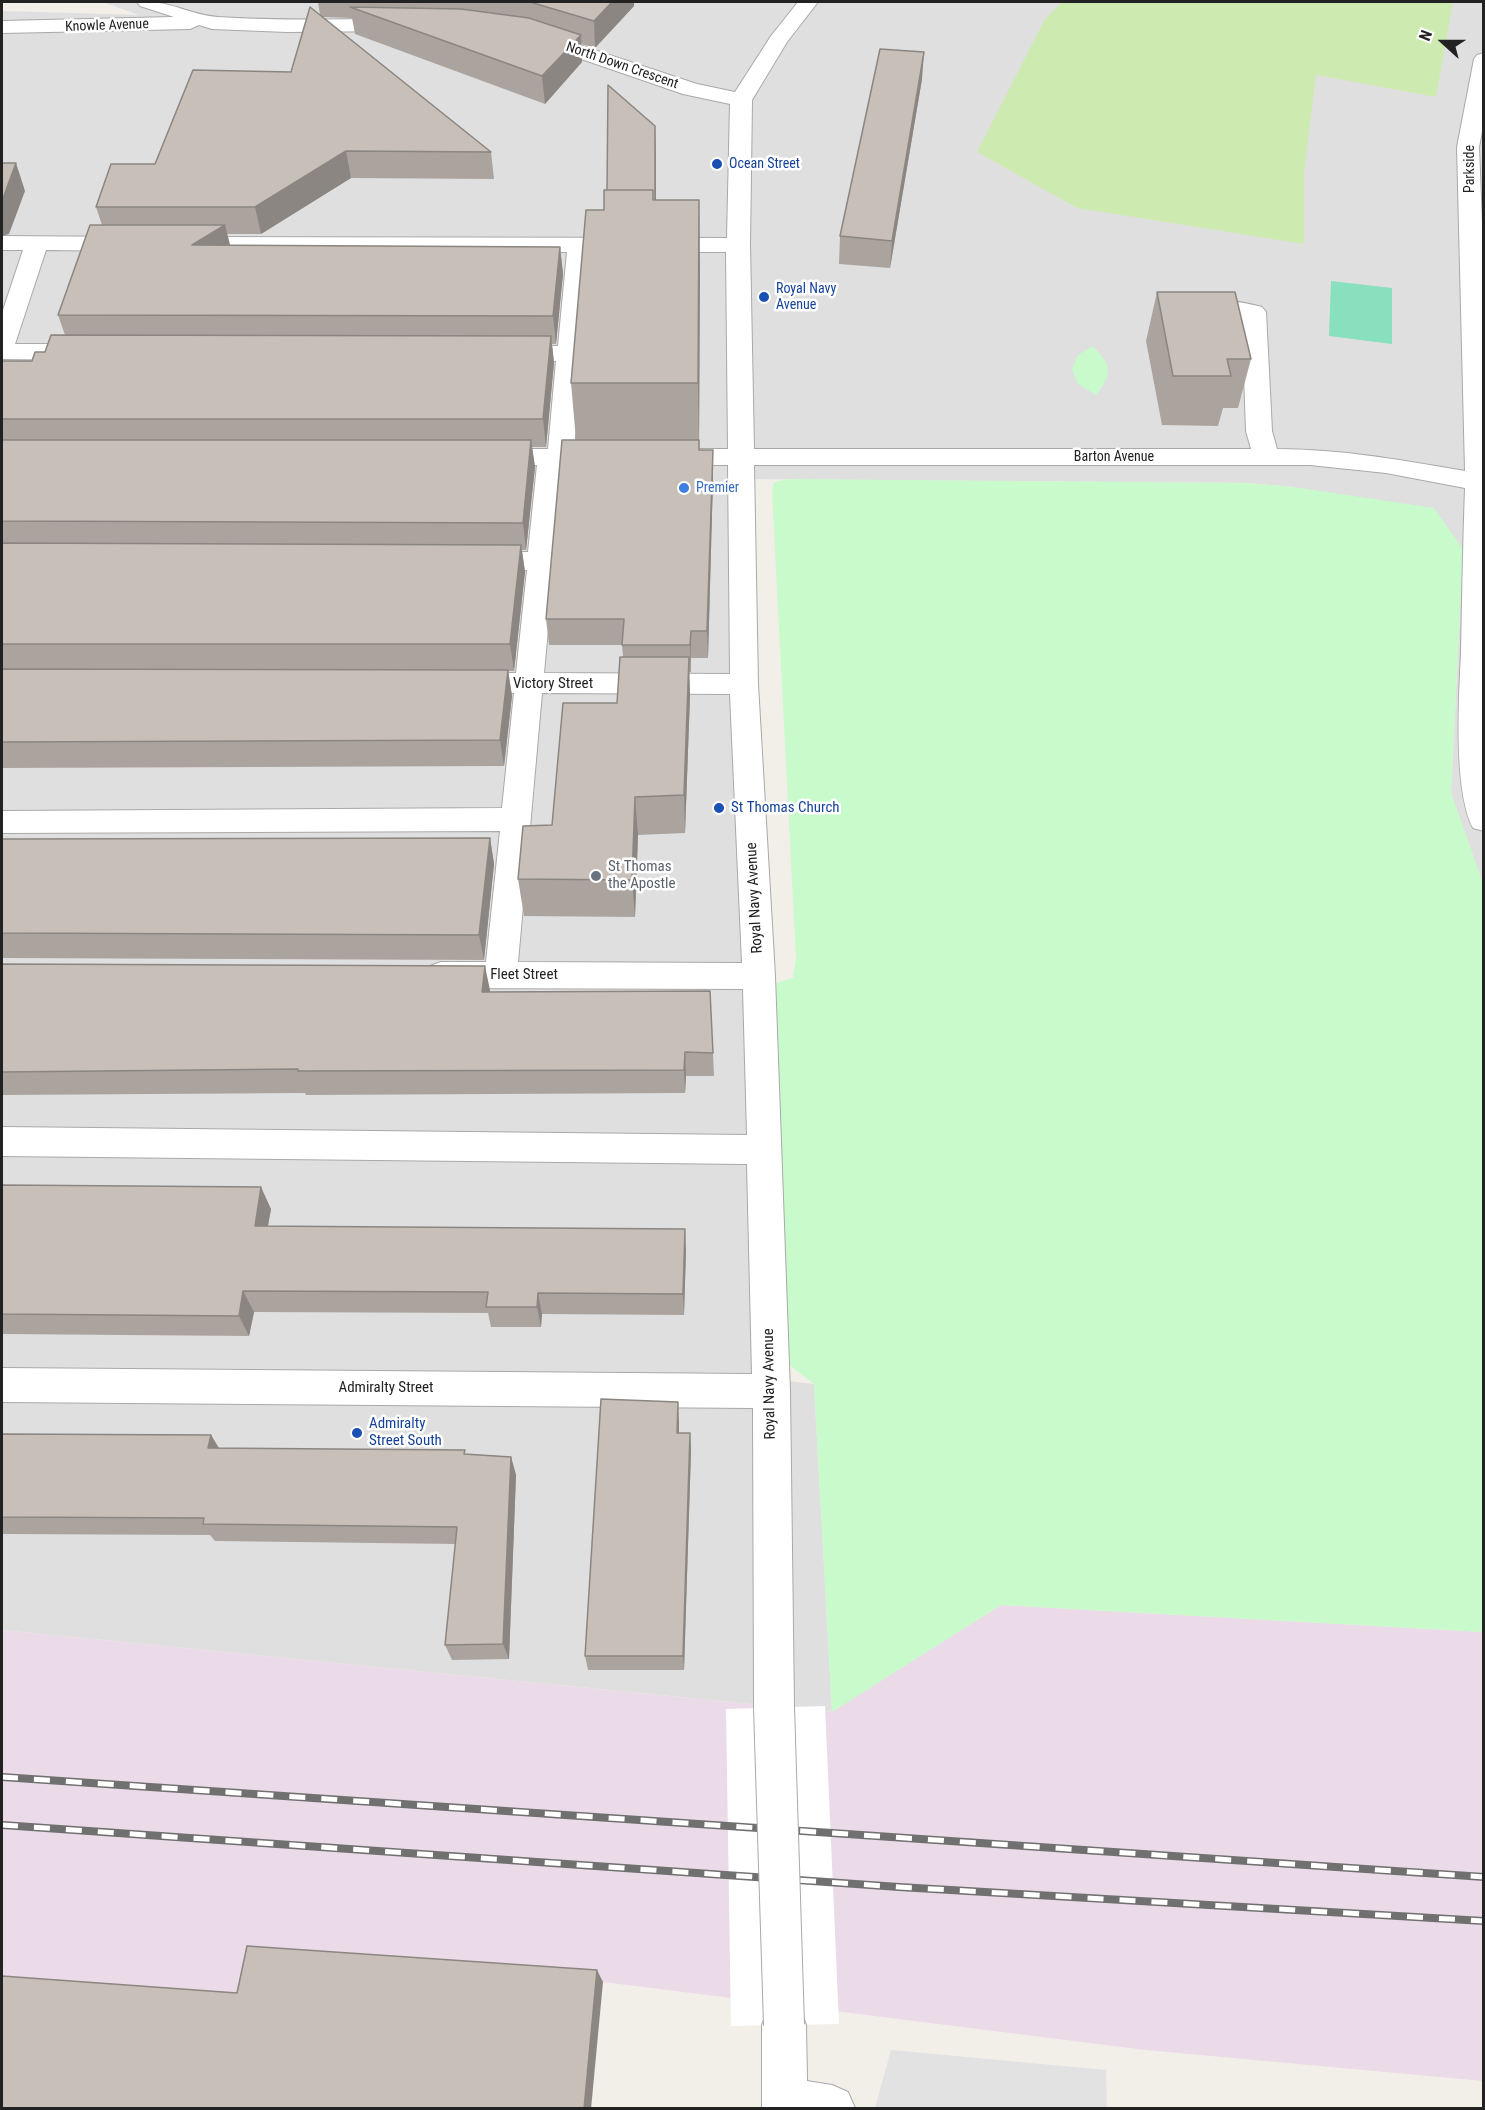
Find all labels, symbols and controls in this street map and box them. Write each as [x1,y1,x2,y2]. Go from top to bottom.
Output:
north arrow [1413,12,1473,72]
street label: Knowle Avenue [65,16,149,36]
text: N [1415,27,1436,43]
street label: North Down Crescent [564,39,680,93]
street label: Parkside [1462,145,1478,193]
place label: Ocean Street [729,156,800,172]
marker: Ocean Street [710,157,724,171]
place label: Royal Navy Avenue [776,281,836,314]
marker: Royal Navy Avenue [757,290,771,304]
street label: Barton Avenue [1074,449,1154,465]
place label: Premier [696,480,739,496]
marker: Premier [677,481,691,495]
street label: Victory Street [513,675,593,693]
place label: St Thomas Church [731,799,840,817]
marker: St Thomas Church [712,801,726,815]
street label: Royal Navy Avenue [743,842,767,954]
place label: St Thomas the Apostle [608,858,675,893]
marker: St Thomas the Apostle [589,869,603,883]
street label: Fleet Street [490,966,558,984]
street label: Royal Navy Avenue [760,1328,780,1440]
street label: Admiralty Street [338,1379,434,1397]
place label: Admiralty Street South [369,1415,442,1450]
marker: Admiralty Street South [350,1426,364,1440]

